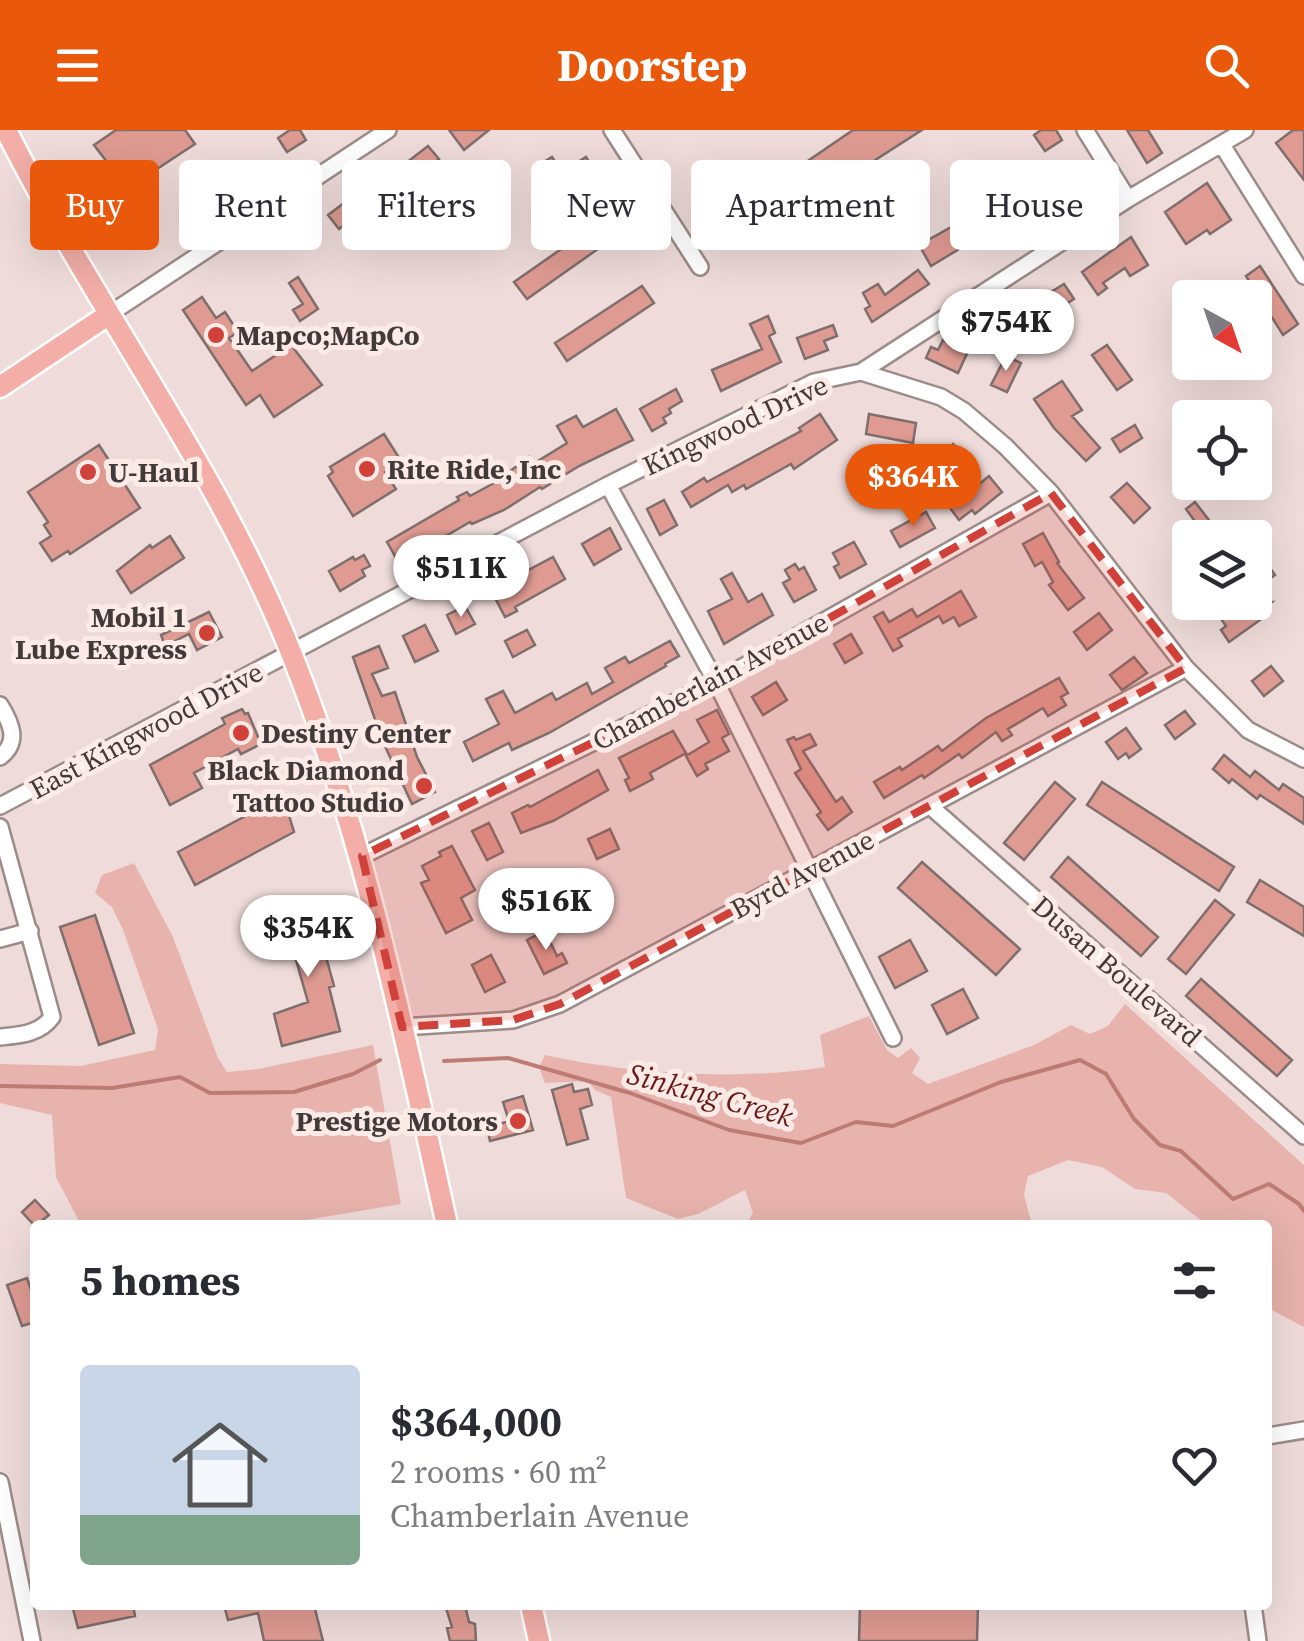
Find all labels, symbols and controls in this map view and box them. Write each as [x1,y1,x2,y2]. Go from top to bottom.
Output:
text: Doorstep [557,34,747,96]
icon: menu [50,38,105,93]
icon: search [1199,38,1254,93]
chip: Buy [30,160,159,250]
chip: Rent [179,160,322,250]
chip: Filters [342,160,511,250]
chip: New [531,160,671,250]
chip: Apartment [691,160,930,250]
chip: House [950,160,1119,250]
north arrow [1172,280,1272,380]
map controls [1172,280,1272,620]
pin: $754K [936,289,1076,374]
text: $754K [960,299,1052,343]
place label: Mapco;MapCo [236,316,420,354]
marker: Mapco;MapCo [205,324,227,346]
street label: Kingwood Drive [636,365,834,485]
button: locate [1172,400,1272,500]
pin: $364K [843,444,983,529]
place label: Rite Ride, Inc [387,450,561,488]
place label: U-Haul [108,453,199,491]
text: $364K [867,454,959,498]
marker: Rite Ride, Inc [356,458,378,480]
marker: U-Haul [77,461,99,483]
button: layers [1172,520,1272,620]
pin: $511K [391,535,531,620]
text: $511K [415,545,507,589]
place label: Mobil 1 Lube Express [15,598,187,668]
street label: Chamberlain Avenue [585,603,835,759]
marker: Mobil 1 Lube Express [196,622,218,644]
street label: East Kingwood Drive [23,652,269,808]
place label: Destiny Center [261,714,451,752]
marker: Destiny Center [230,722,252,744]
place label: Black Diamond Tattoo Studio [207,751,404,821]
marker: Black Diamond Tattoo Studio [413,775,435,797]
street label: Byrd Avenue [724,820,880,928]
pin: $516K [476,868,616,953]
text: $516K [500,878,592,922]
street label: Dusan Boulevard [1024,887,1210,1055]
pin: $354K [238,895,378,980]
text: $354K [262,905,354,949]
water label: Sinking Creek [623,1053,798,1136]
place label: Prestige Motors [296,1102,498,1140]
marker: Prestige Motors [507,1110,529,1132]
text: 5 homes [80,1251,240,1309]
icon: filters [1167,1253,1222,1308]
text: $364,000 [390,1392,562,1450]
icon: home [160,1405,280,1525]
icon: heart [1167,1438,1222,1493]
text: 2 rooms · 60 m² [390,1450,607,1494]
text: Chamberlain Avenue [390,1494,689,1538]

